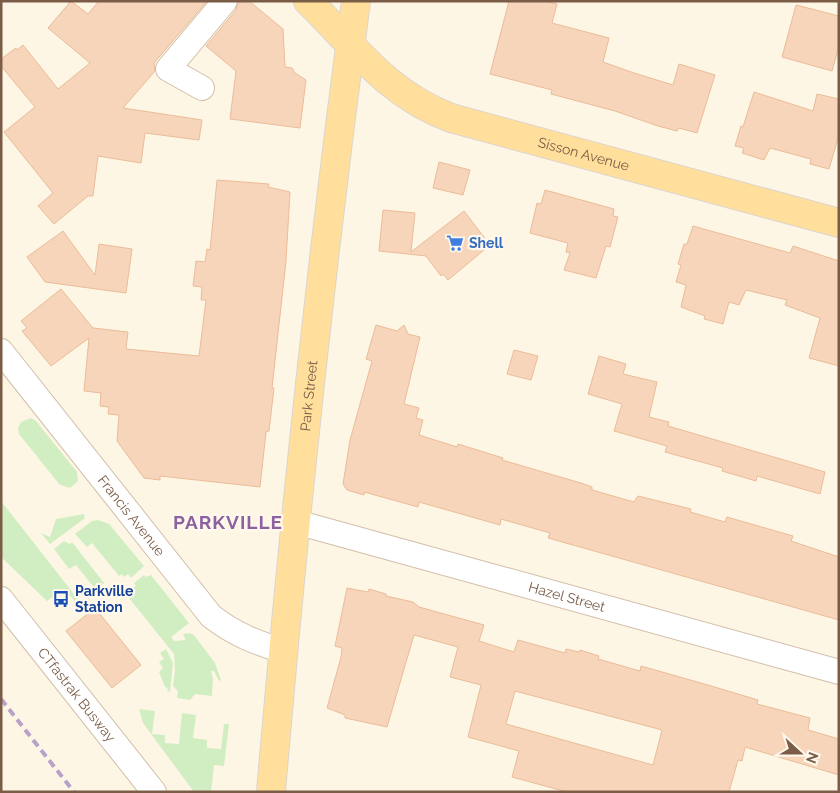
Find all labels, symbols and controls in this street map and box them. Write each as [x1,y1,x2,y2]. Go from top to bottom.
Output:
street label: Sisson Avenue [536,134,631,174]
supermarket icon: Shell [445,233,465,253]
place label: Shell [469,235,504,251]
street label: Park Street [297,359,320,432]
street label: Francis Avenue [95,472,168,559]
district label: PARKVILLE [173,511,283,533]
street label: Hazel Street [527,579,607,615]
place label: Parkville Station [75,583,134,615]
bus stop icon: Parkville Station [51,589,71,609]
street label: CTfastrak Busway [35,644,119,745]
north arrow [775,728,825,778]
text: N [803,750,822,766]

